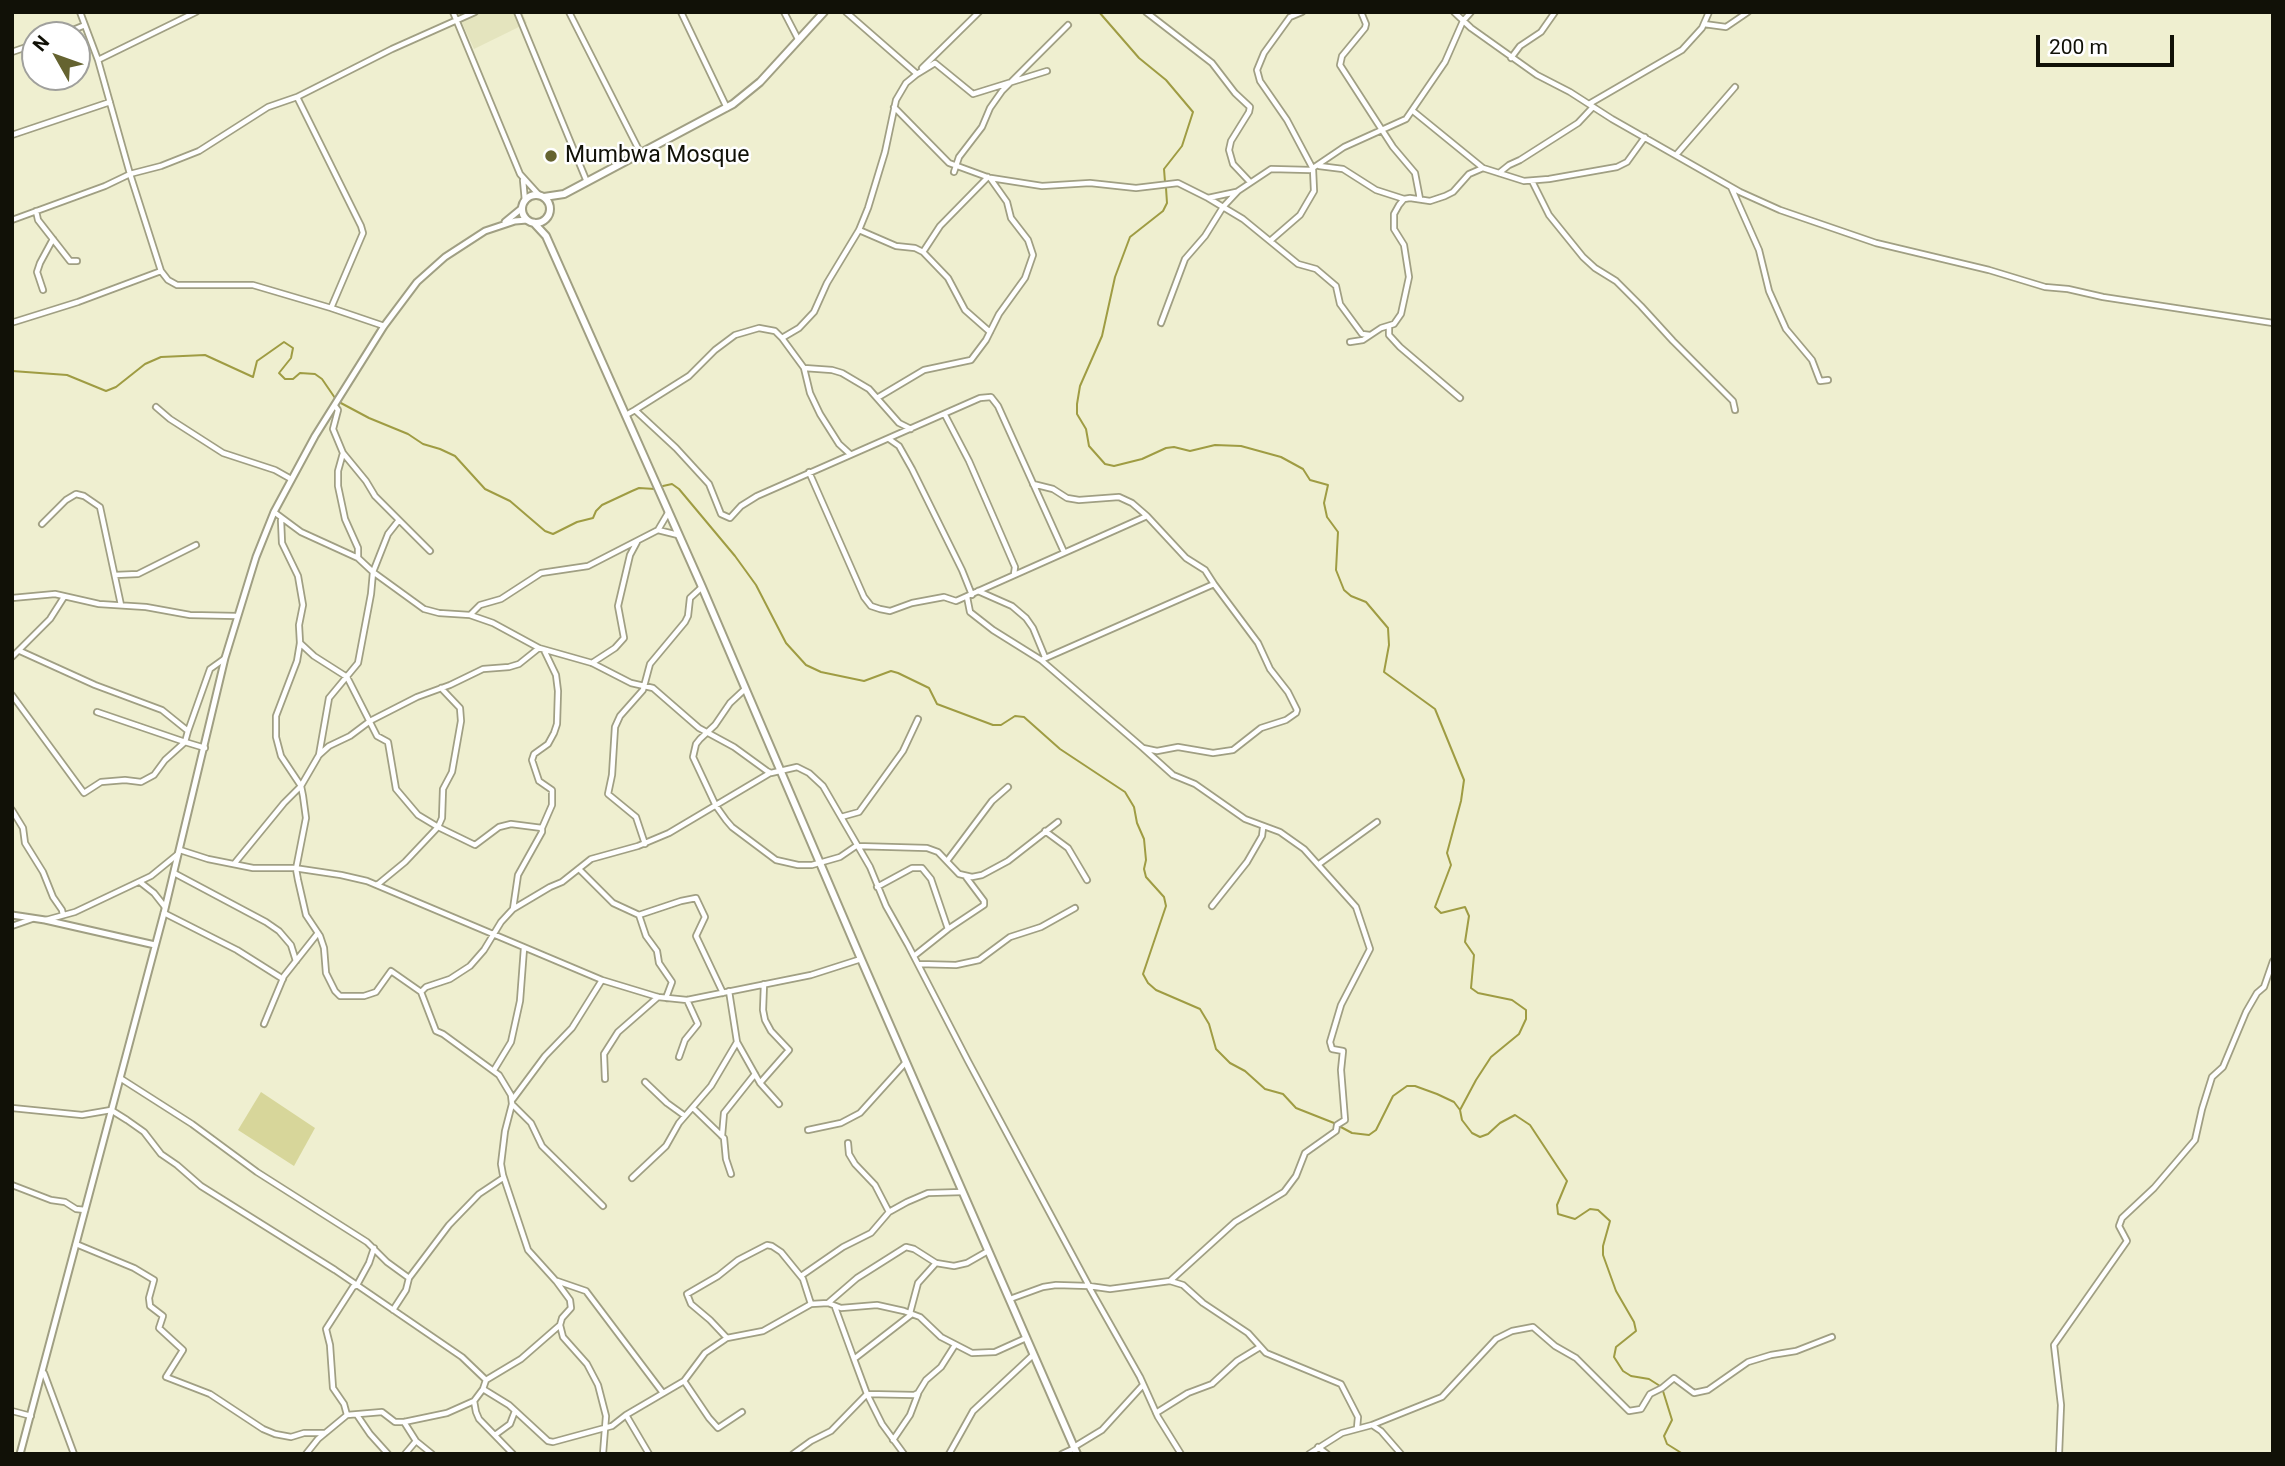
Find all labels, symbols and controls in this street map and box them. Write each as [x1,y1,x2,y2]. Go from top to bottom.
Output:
north arrow [21,21,91,91]
scale bar [2040,21,2178,65]
text: N [28,31,54,56]
text: 200 m [2049,35,2108,59]
place label: Mumbwa Mosque [565,142,749,170]
marker: Mumbwa Mosque [543,148,559,164]

